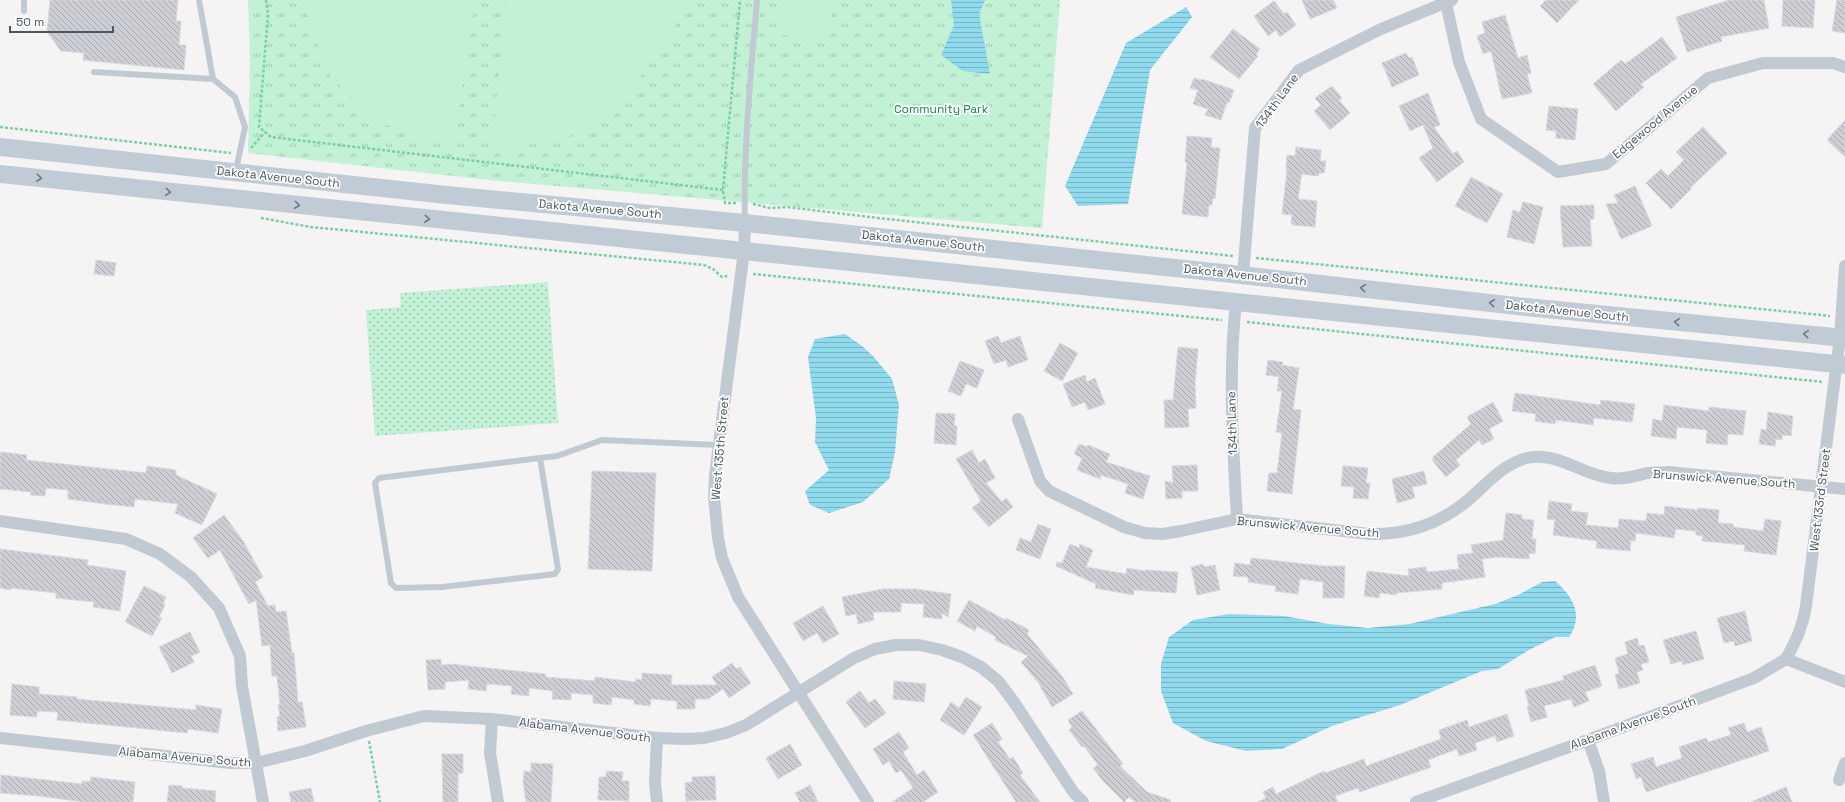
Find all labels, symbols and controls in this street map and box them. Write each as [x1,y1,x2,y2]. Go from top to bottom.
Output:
scale bar [10,8,113,34]
text: 50 m [16,14,44,30]
street label: 134th Lane [1252,71,1302,131]
street label: Edgewood Avenue [1609,82,1701,162]
park label: Community Park [894,101,989,117]
street label: Dakota Avenue South [216,163,340,191]
one-way arrow [36,174,42,183]
one-way arrow [165,187,171,196]
street label: Dakota Avenue South [538,196,662,222]
one-way arrow [294,200,300,209]
one-way arrow [424,214,430,223]
street label: Dakota Avenue South [861,227,985,255]
street label: Dakota Avenue South [1183,261,1307,289]
one-way arrow [1359,284,1366,293]
street label: Dakota Avenue South [1505,297,1629,325]
one-way arrow [1489,299,1495,308]
one-way arrow [1674,317,1680,326]
one-way arrow [1803,330,1809,339]
street label: 134th Lane [1223,391,1241,455]
street label: West 135th Street [707,395,733,501]
street label: West 133rd Street [1806,448,1834,552]
street label: Brunswick Avenue South [1652,466,1796,492]
street label: Brunswick Avenue South [1236,513,1380,541]
street label: Alabama Avenue South [1568,693,1698,753]
street label: Alabama Avenue South [518,714,652,746]
street label: Alabama Avenue South [118,743,252,771]

